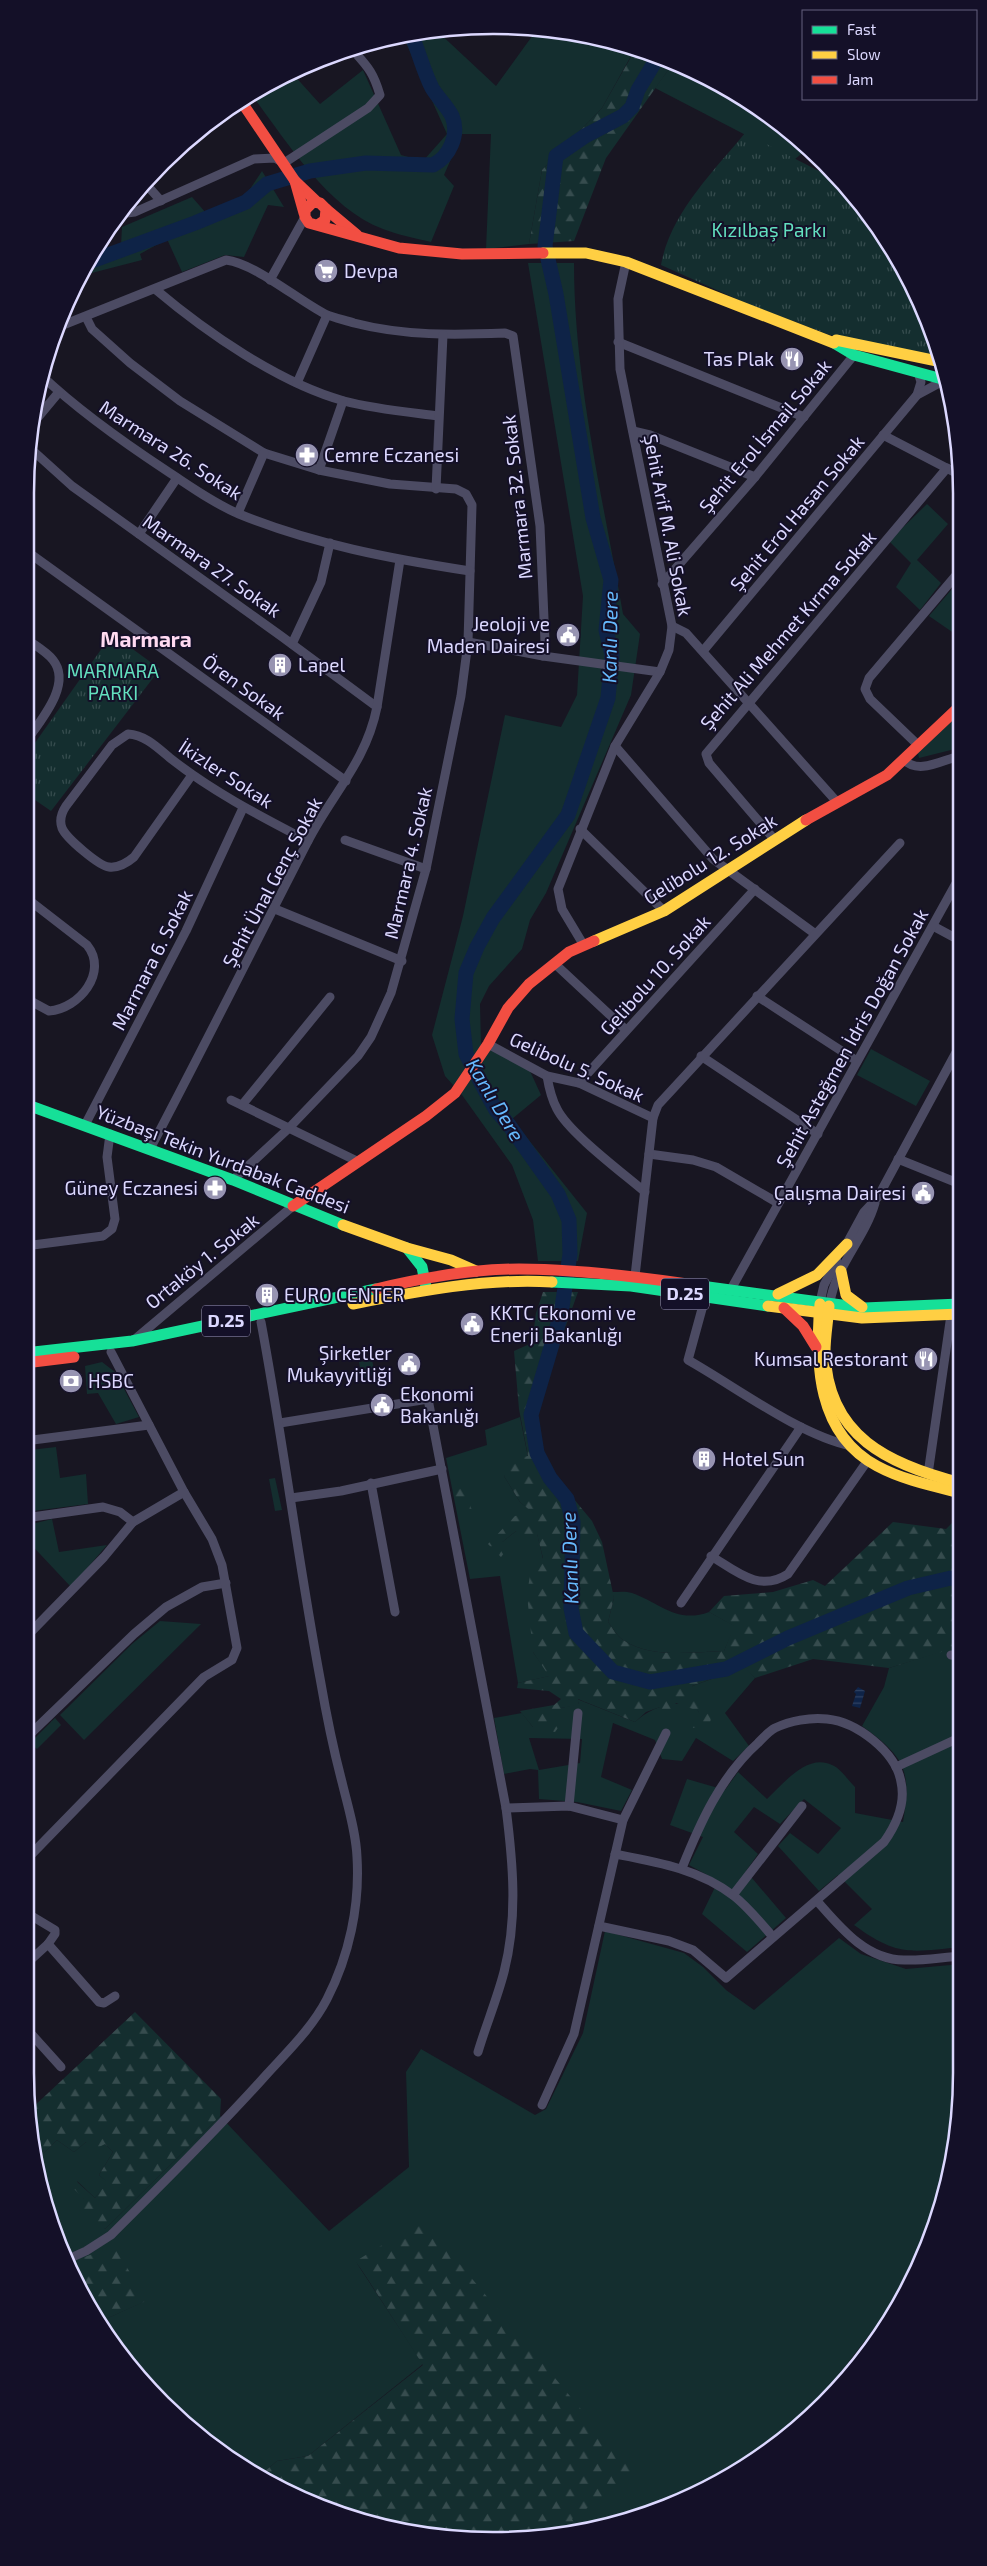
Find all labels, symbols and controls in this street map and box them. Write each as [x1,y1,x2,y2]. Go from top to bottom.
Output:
legend [802,10,977,100]
text: Fast [847,20,877,38]
text: Slow [847,45,881,63]
text: Jam [847,70,873,88]
park label: Kızılbaş Parkı [712,218,826,242]
supermarket icon: Devpa [313,258,339,284]
place label: Devpa [344,259,398,282]
restaurant icon: Tas Plak [779,346,805,372]
place label: Tas Plak [703,347,774,370]
street label: Şehit Erol İsmail Sokak [694,354,837,518]
street label: Marmara 26. Sokak [96,395,247,504]
street label: Marmara 32. Sokak [496,413,537,580]
street label: Şehit Erol Hasan Sokak [725,430,869,596]
street label: Şehit Arif M. Ali Sokak [639,432,698,619]
pharmacy icon: Cemre Eczanesi [294,442,320,468]
place label: Cemre Eczanesi [324,443,459,466]
street label: Marmara 27. Sokak [139,509,286,622]
street label: Şehit Ali Mehmet Kırma Sokak [695,525,881,735]
water label: Kanlı Dere [596,590,622,683]
place label: Jeoloji ve Maden Dairesi [427,612,550,657]
public building icon: Jeoloji ve Maden Dairesi [555,622,581,648]
district label: Marmara [100,626,192,651]
street label: Ören Sokak [198,649,290,725]
building icon: Lapel [267,652,293,678]
place label: Lapel [298,653,345,676]
park label: MARMARA PARKI [67,659,159,704]
street label: İkizler Sokak [175,735,278,813]
street label: Marmara 4. Sokak [379,784,436,941]
street label: Şehit Ünal Genç Sokak [217,792,327,971]
street label: Gelibolu 12. Sokak [639,808,781,909]
street label: Marmara 6. Sokak [106,885,197,1034]
street label: Şehit Asteğmen İdris Doğan Sokak [771,904,933,1172]
street label: Gelibolu 10. Sokak [595,910,715,1039]
street label: Gelibolu 5. Sokak [506,1027,648,1107]
water label: Kanlı Dere [462,1054,530,1145]
street label: Yüzbaşı Tekin Yurdabak Caddesi [93,1099,353,1219]
pharmacy icon: Güney Eczanesi [202,1175,228,1201]
place label: Güney Eczanesi [65,1176,198,1199]
public building icon: Çalışma Dairesi [910,1180,936,1206]
place label: Çalışma Dairesi [774,1181,906,1205]
street label: Ortaköy 1. Sokak [140,1208,263,1313]
road number: D.25 [661,1278,709,1310]
building icon: EURO CENTER [254,1282,280,1308]
place label: EURO CENTER [284,1283,404,1306]
place label: KKTC Ekonomi ve Enerji Bakanlığı [490,1301,636,1346]
road number: D.25 [202,1305,250,1336]
public building icon: KKTC Ekonomi ve Enerji Bakanlığı [459,1311,485,1337]
place label: Şirketler Mukayyitliği [287,1341,392,1386]
restaurant icon: Kumsal Restorant [913,1346,939,1372]
place label: Kumsal Restorant [754,1347,908,1370]
public building icon: Şirketler Mukayyitliği [396,1351,422,1377]
bank icon: HSBC [58,1368,84,1394]
place label: HSBC [88,1369,134,1392]
place label: Ekonomi Bakanlığı [400,1382,479,1427]
public building icon: Ekonomi Bakanlığı [369,1392,395,1418]
building icon: Hotel Sun [691,1446,717,1472]
place label: Hotel Sun [722,1447,805,1470]
water label: Kanlı Dere [555,1511,583,1605]

